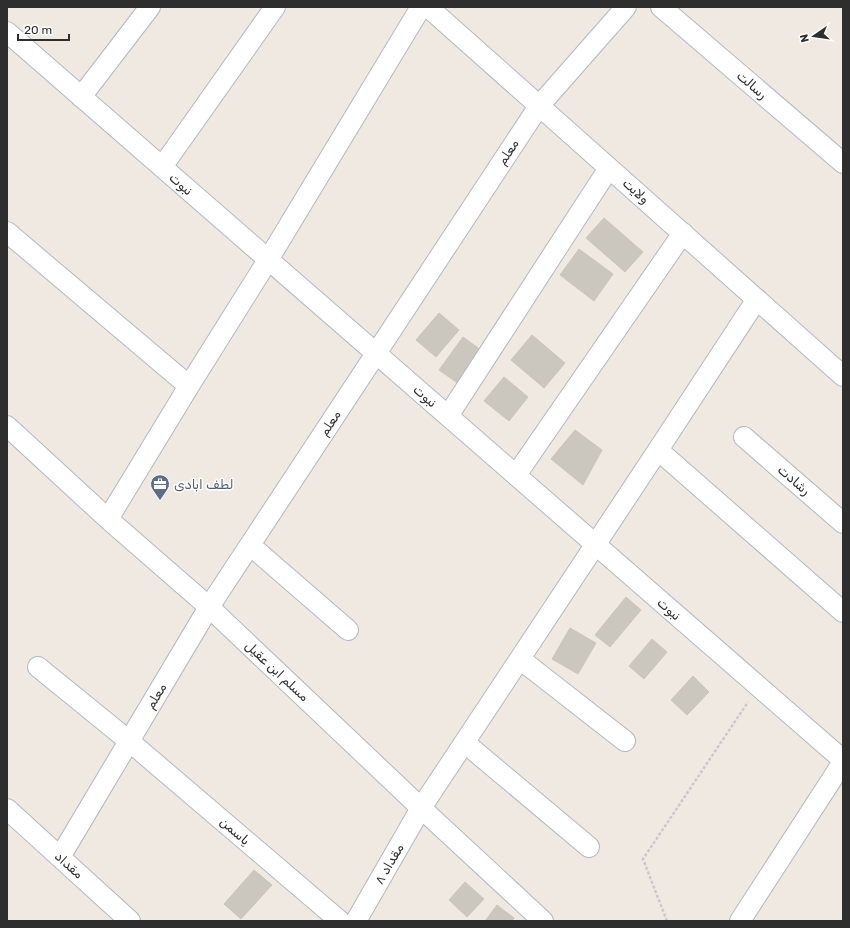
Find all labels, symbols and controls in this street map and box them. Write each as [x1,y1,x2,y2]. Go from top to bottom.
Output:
scale bar [18,16,69,42]
north arrow [794,16,834,56]
text: 20 m [24,23,52,37]
text: N [798,33,812,43]
street label: رسالت [733,68,770,103]
street label: معلم [494,136,523,168]
street label: نبوت [166,170,196,199]
street label: ولایت [619,175,652,207]
street label: نبوت [410,382,440,411]
street label: معلم [316,407,345,439]
street label: رشادت [774,462,813,499]
office icon: لطف ابادی [149,473,171,501]
place label: لطف ابادی [174,477,233,492]
street label: نبوت [654,595,684,624]
street label: مسلم ابن عقیل [241,638,312,705]
street label: معلم [143,680,170,712]
street label: یاسمن [217,814,253,848]
street label: مقداد ۸ [371,841,407,887]
street label: مقداد [52,848,86,882]

